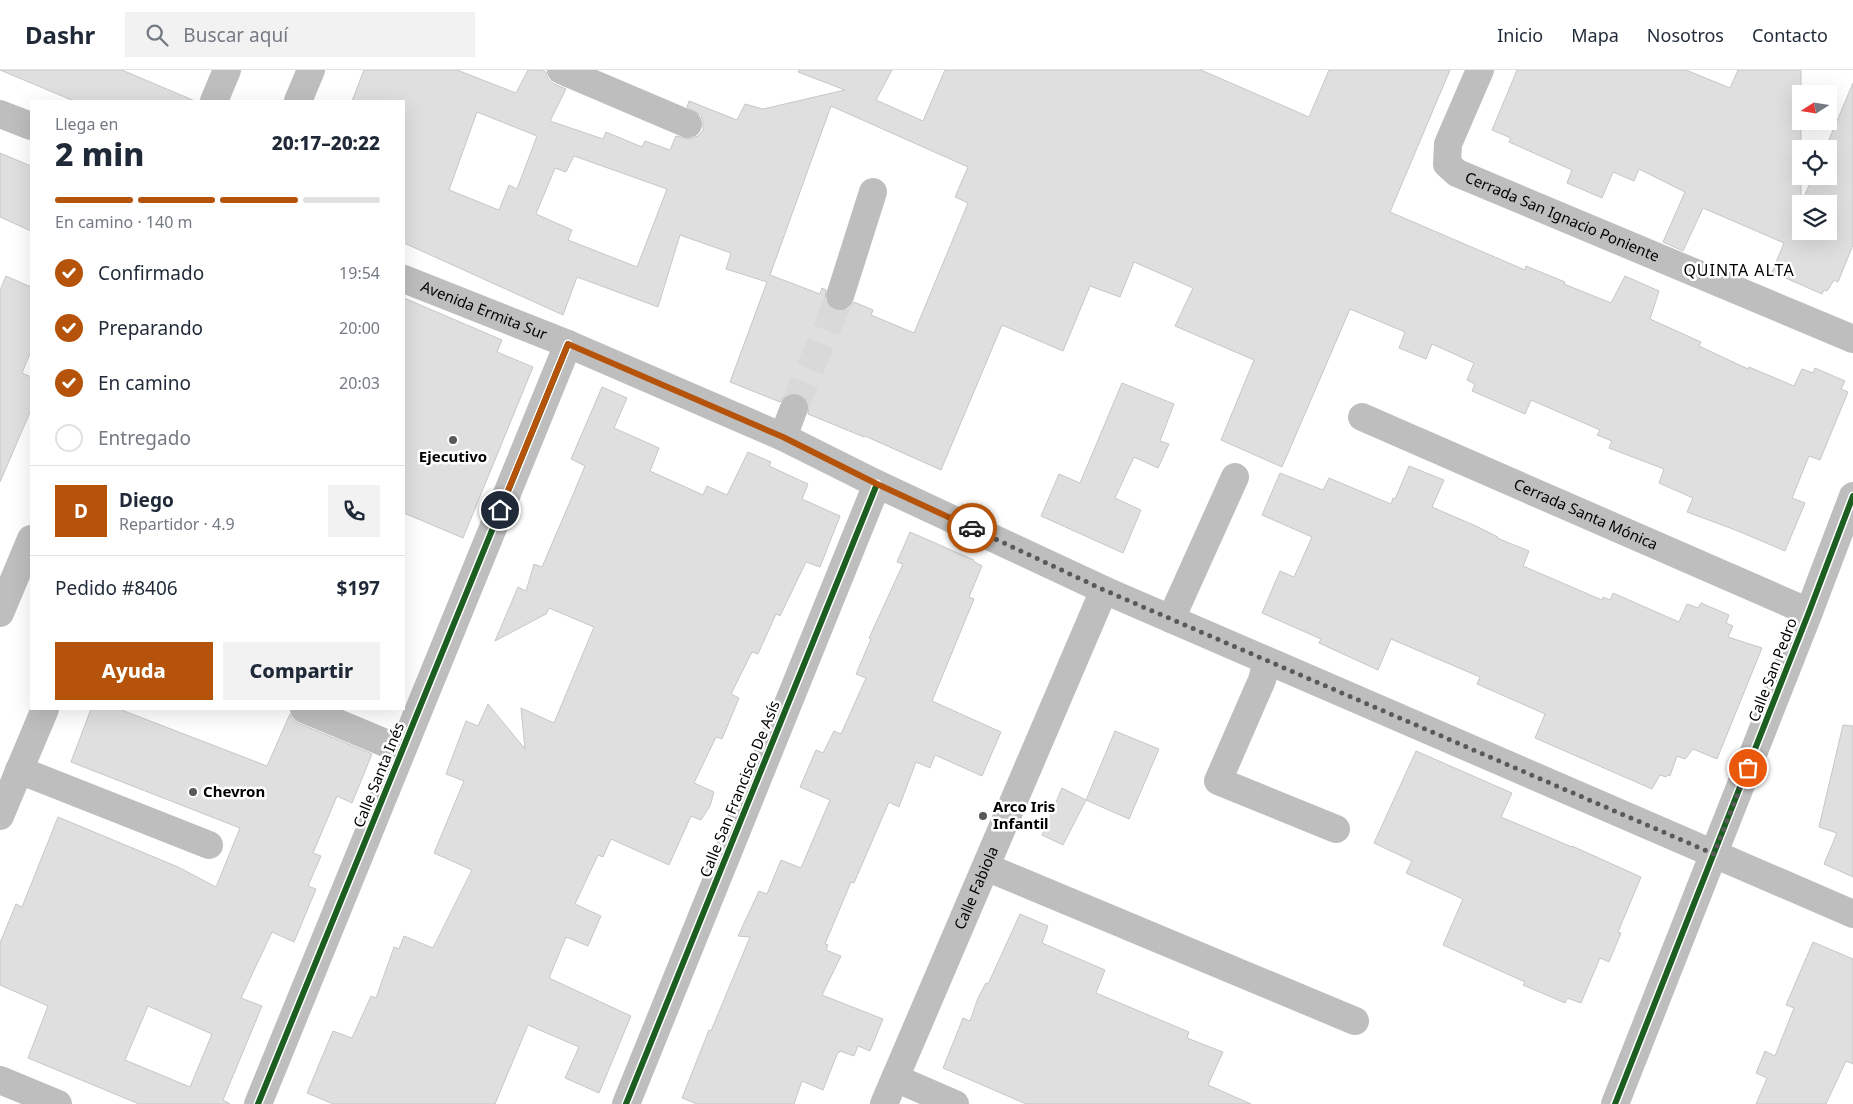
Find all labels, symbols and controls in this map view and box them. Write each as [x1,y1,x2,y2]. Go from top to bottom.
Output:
search box [125,12,475,57]
text: Dashr [25,18,95,51]
icon: search [143,21,171,49]
text: Buscar aquí [183,22,288,48]
text: Inicio [1497,23,1543,47]
text: Mapa [1571,23,1619,47]
text: Nosotros [1647,23,1724,47]
text: Contacto [1752,23,1828,47]
north arrow [1792,85,1838,130]
map controls [1792,85,1837,240]
text: Llega en [55,113,118,135]
text: 20:17–20:22 [272,130,380,156]
text: 2 min [55,132,144,175]
button: locate [1792,140,1837,185]
street label: Cerrada San Ignacio Poniente [1462,166,1663,266]
button: layers [1792,195,1837,240]
text: En camino · 140 m [55,211,192,233]
icon: check [55,259,83,287]
district label: QUINTA ALTA [1683,259,1795,281]
text: Confirmado [98,260,204,286]
text: 19:54 [339,262,380,284]
street label: Avenida Ermita Sur [418,276,550,344]
icon: check [55,314,83,342]
text: Preparando [98,315,203,341]
text: 20:00 [339,317,380,339]
icon: check [55,369,83,397]
text: En camino [98,370,191,396]
text: 20:03 [339,372,380,394]
text: Entregado [98,425,191,451]
marker: Ejecutivo [447,434,459,446]
place label: Ejecutivo [419,446,487,466]
street label: Cerrada Santa Mónica [1511,473,1661,554]
button: phone [328,485,380,537]
text: Diego [119,487,174,513]
pin [479,489,521,531]
icon: home [486,496,514,524]
text: D [74,498,88,524]
courier [947,503,997,553]
text: Repartidor · 4.9 [119,513,235,535]
icon: car [958,514,986,542]
text: Pedido #8406 [55,575,178,601]
text: $197 [337,575,380,601]
street label: Calle San Pedro [1743,615,1801,724]
button: Ayuda [55,642,213,700]
button: Compartir [223,642,380,700]
street label: Calle San Francisco De Asís [694,697,784,880]
street label: Calle Santa Inés [348,719,408,830]
pin [1727,747,1769,789]
icon: bag [1734,754,1762,782]
place label: Chevron [203,781,265,801]
marker: Chevron [187,786,199,798]
place label: Arco Iris Infantil [993,796,1055,833]
marker: Arco Iris Infantil [977,810,989,822]
street label: Calle Fabiola [949,843,1002,932]

